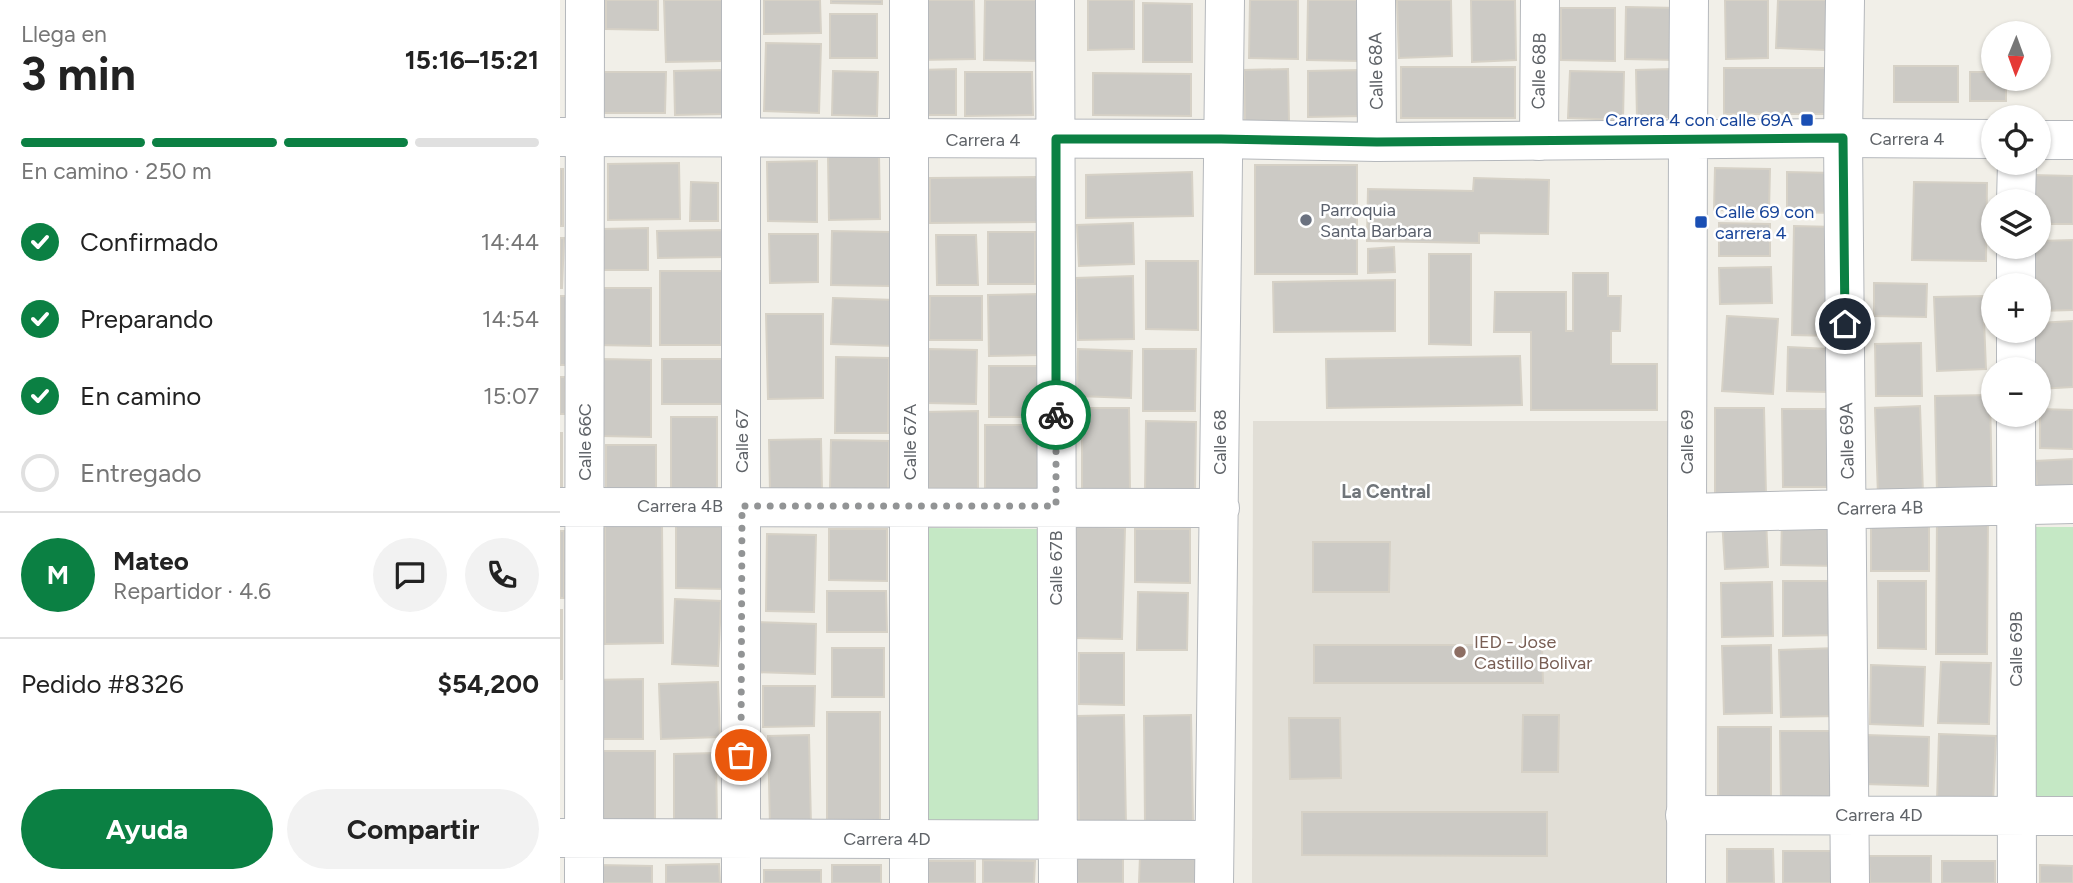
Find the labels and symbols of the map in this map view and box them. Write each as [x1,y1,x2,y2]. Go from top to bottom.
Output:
north arrow [1981,21,2051,91]
street label: Calle 68A [1364,32,1388,110]
street label: Calle 68B [1527,33,1551,109]
place label: Carrera 4 con calle 69A [1605,109,1793,131]
marker: Carrera 4 con calle 69A [1799,112,1815,128]
street label: Carrera 4 [1869,128,1945,150]
street label: Carrera 4 [945,129,1021,151]
place label: Parroquia Santa Barbara [1320,199,1432,242]
place label: Calle 69 con carrera 4 [1715,201,1814,244]
marker: Parroquia Santa Barbara [1298,212,1314,228]
marker: Calle 69 con carrera 4 [1693,214,1709,230]
pin [1815,294,1875,354]
courier [1021,380,1091,450]
street label: Calle 69A [1835,402,1859,480]
street label: Calle 66C [574,403,596,481]
street label: Calle 67A [899,404,921,480]
street label: Calle 67 [731,409,753,473]
street label: Calle 68 [1209,409,1231,475]
street label: Calle 69 [1676,410,1698,474]
district label: La Central [1341,480,1431,503]
street label: Carrera 4B [637,495,723,517]
street label: Carrera 4B [1837,496,1923,520]
street label: Calle 67B [1045,530,1067,606]
street label: Calle 69B [2005,611,2027,687]
place label: IED - Jose Castillo Bolivar [1474,631,1592,674]
marker: IED - Jose Castillo Bolivar [1452,644,1468,660]
pin [711,725,771,785]
street label: Carrera 4D [1835,804,1923,826]
street label: Carrera 4D [843,828,931,850]

